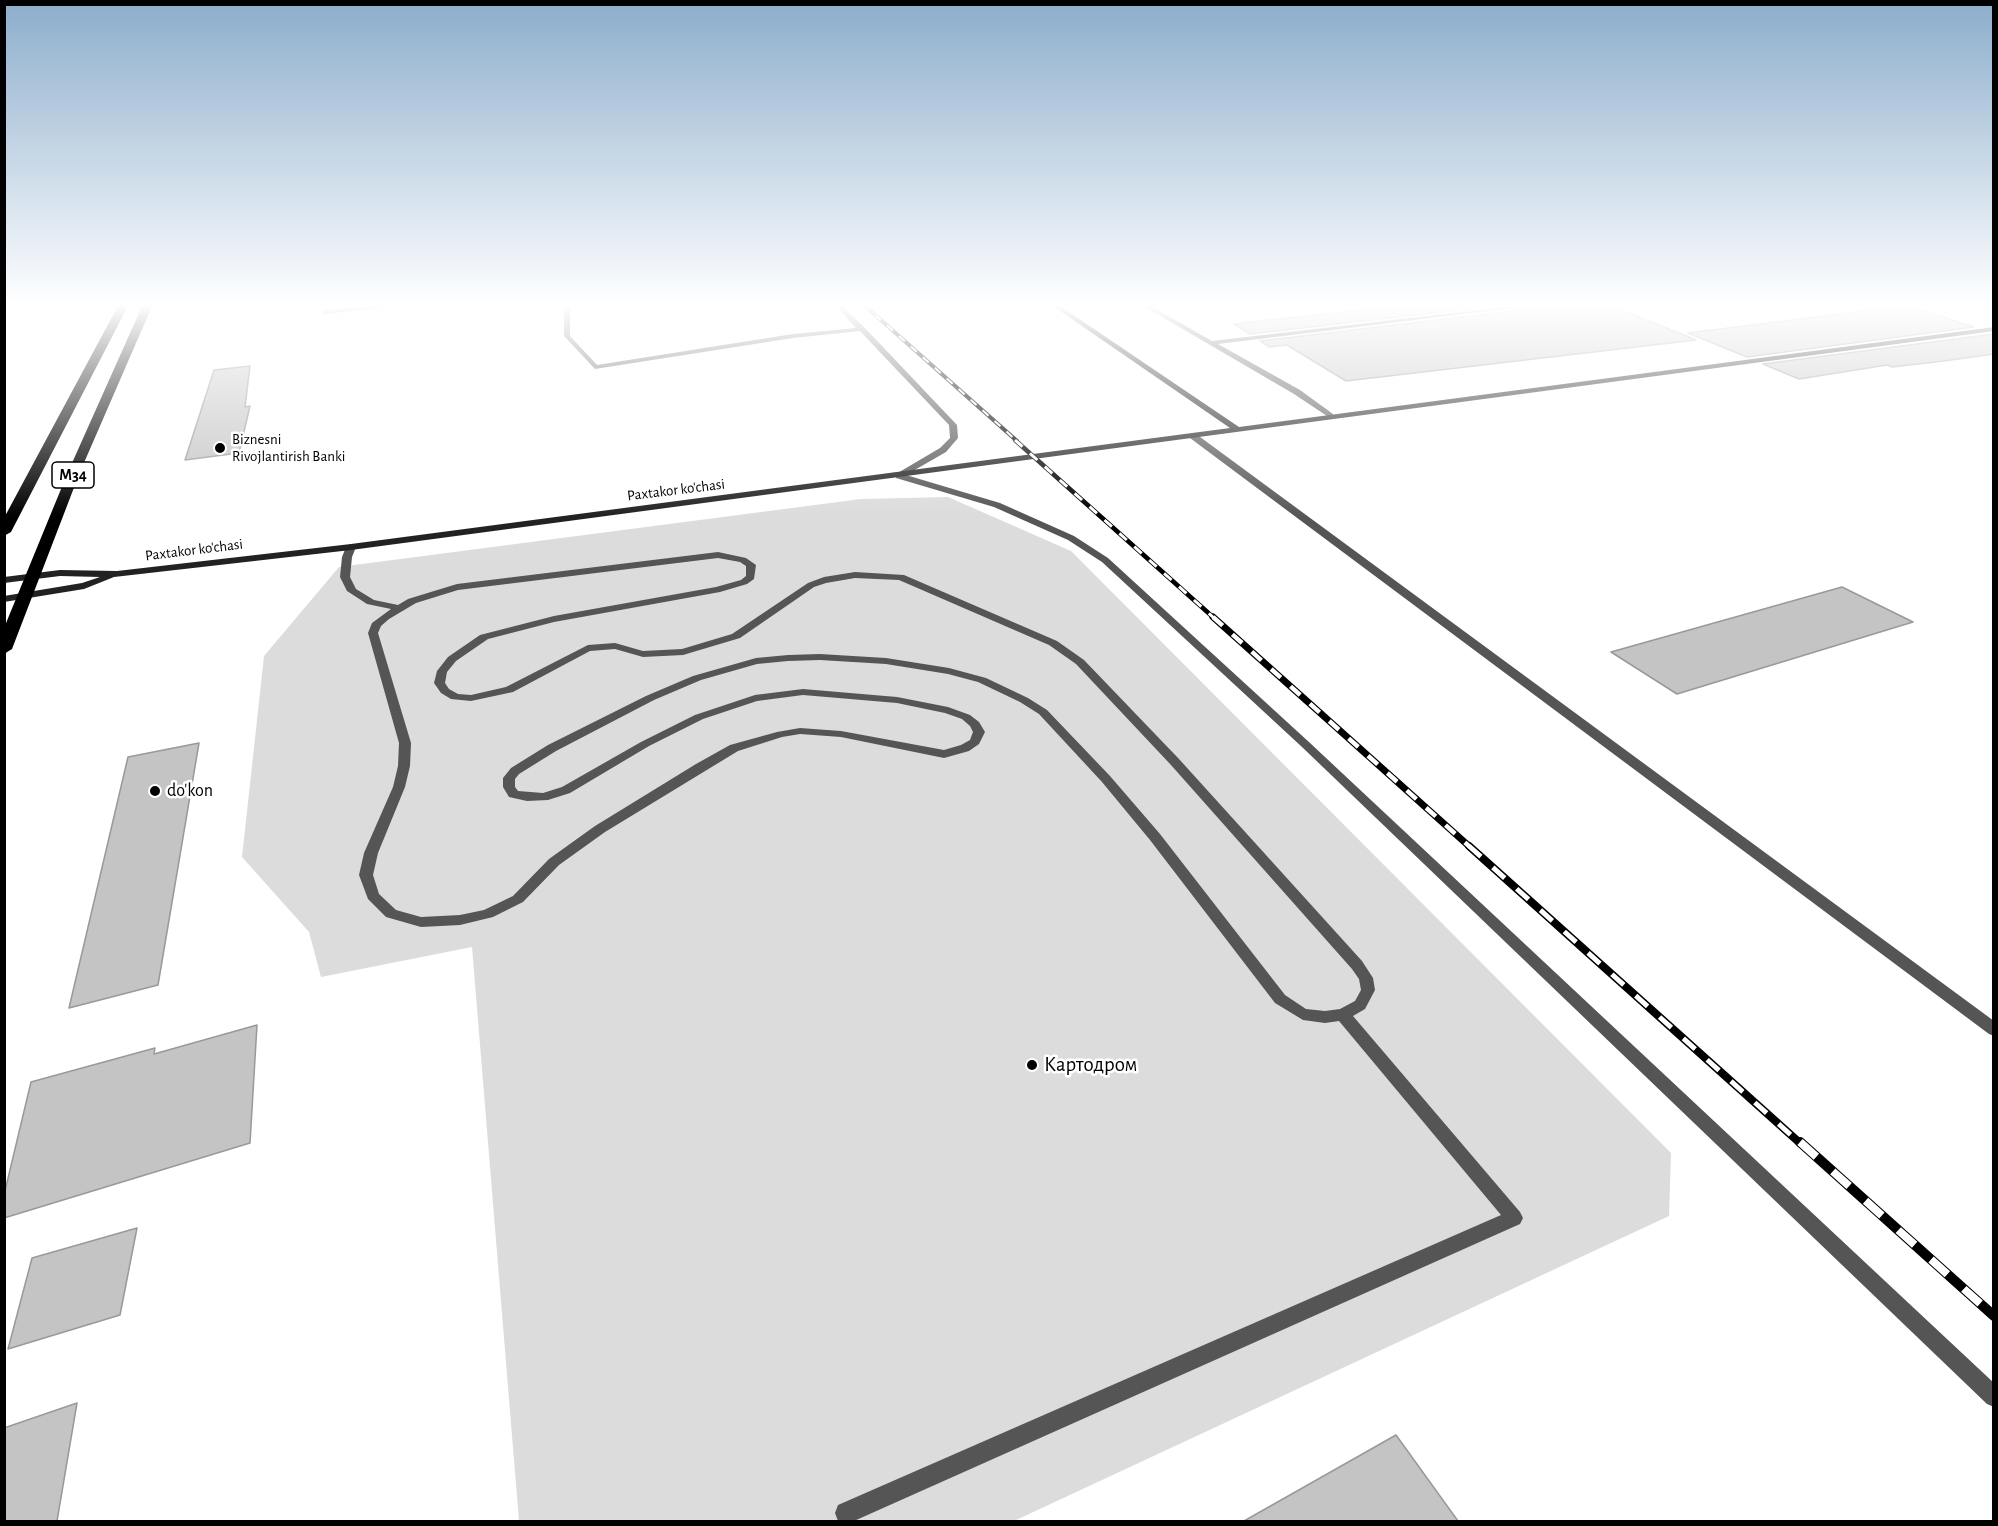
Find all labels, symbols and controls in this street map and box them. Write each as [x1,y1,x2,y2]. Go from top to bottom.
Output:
place label: Biznesni Rivojlantirish Banki [232,430,345,465]
marker: Biznesni Rivojlantirish Banki [213,441,227,455]
road number: M34 [52,462,94,488]
street label: Paxtakor ko'chasi [626,475,726,505]
street label: Paxtakor ko'chasi [144,535,244,565]
place label: do'kon [167,780,213,802]
marker: do'kon [148,784,162,798]
place label: Картодром [1044,1052,1138,1078]
marker: Картодром [1025,1058,1039,1072]

